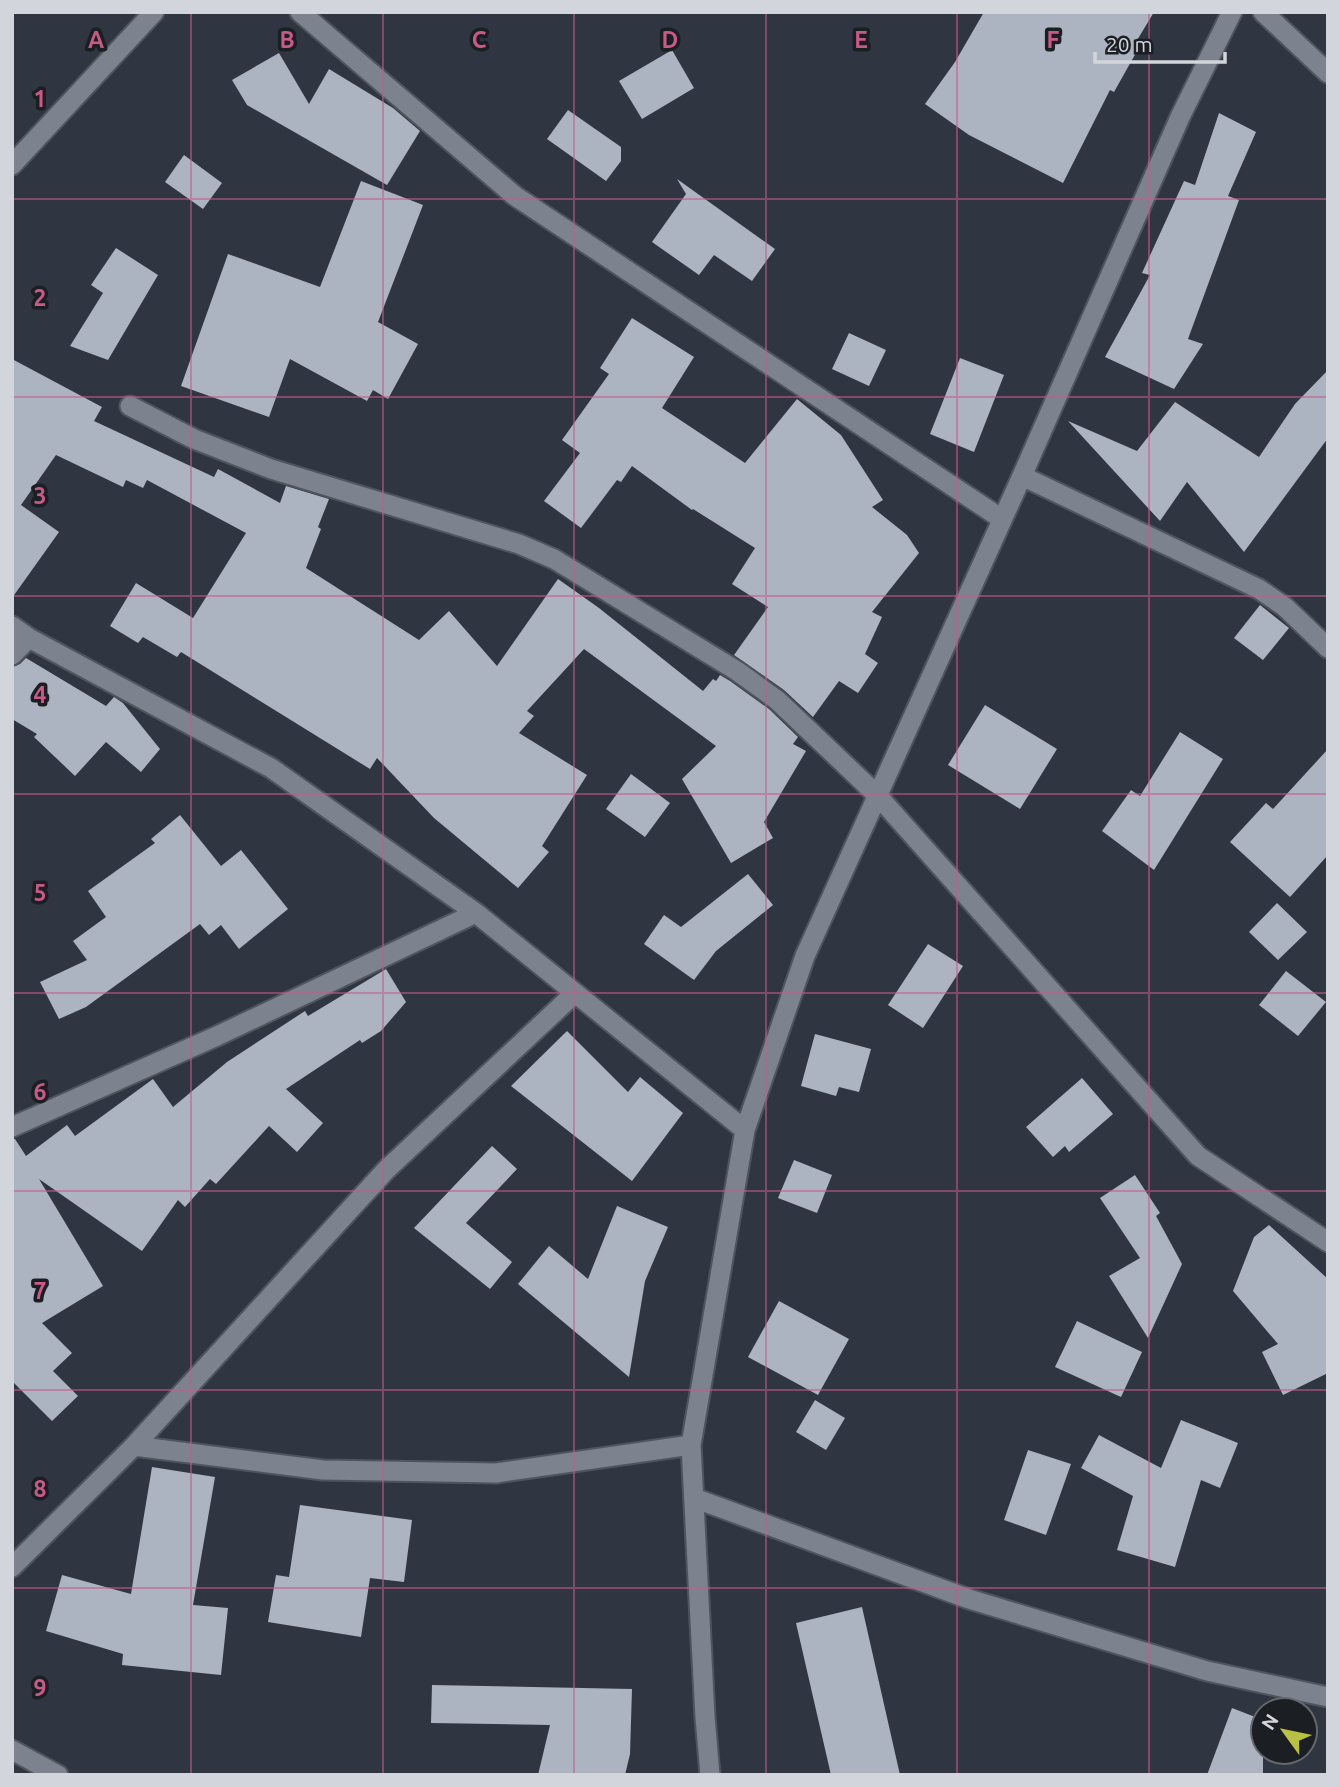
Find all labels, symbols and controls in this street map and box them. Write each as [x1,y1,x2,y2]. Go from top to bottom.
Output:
scale bar [1095,21,1224,65]
text: A [88,27,104,52]
text: B [279,27,295,52]
text: C [472,27,487,52]
text: D [662,27,678,52]
text: E [854,27,868,52]
text: F [1047,27,1060,52]
text: 20 m [1106,32,1153,56]
text: 1 [34,86,46,111]
text: 2 [34,285,46,310]
text: 3 [34,483,46,508]
text: 4 [34,682,47,707]
text: 5 [34,880,46,905]
text: 6 [34,1079,47,1104]
text: 7 [34,1278,46,1303]
text: 8 [34,1476,46,1501]
text: 9 [34,1675,46,1700]
north arrow [1249,1696,1319,1766]
text: N [1257,1710,1283,1734]

